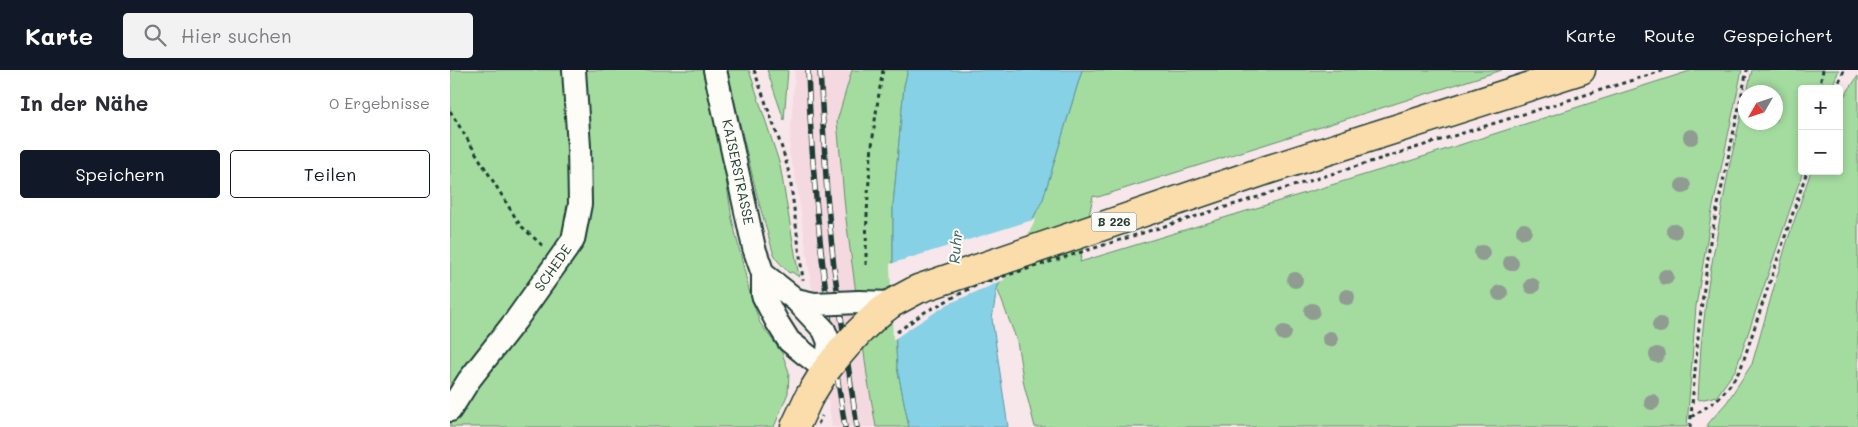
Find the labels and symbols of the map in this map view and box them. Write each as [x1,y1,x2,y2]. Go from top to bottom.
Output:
north arrow [1738,85,1783,130]
street label: KAISERSTRASSE [718,117,759,226]
road number: B 226 [1092,212,1136,232]
water label: Ruhr [944,229,966,265]
street label: SCHEDE [529,240,576,295]

